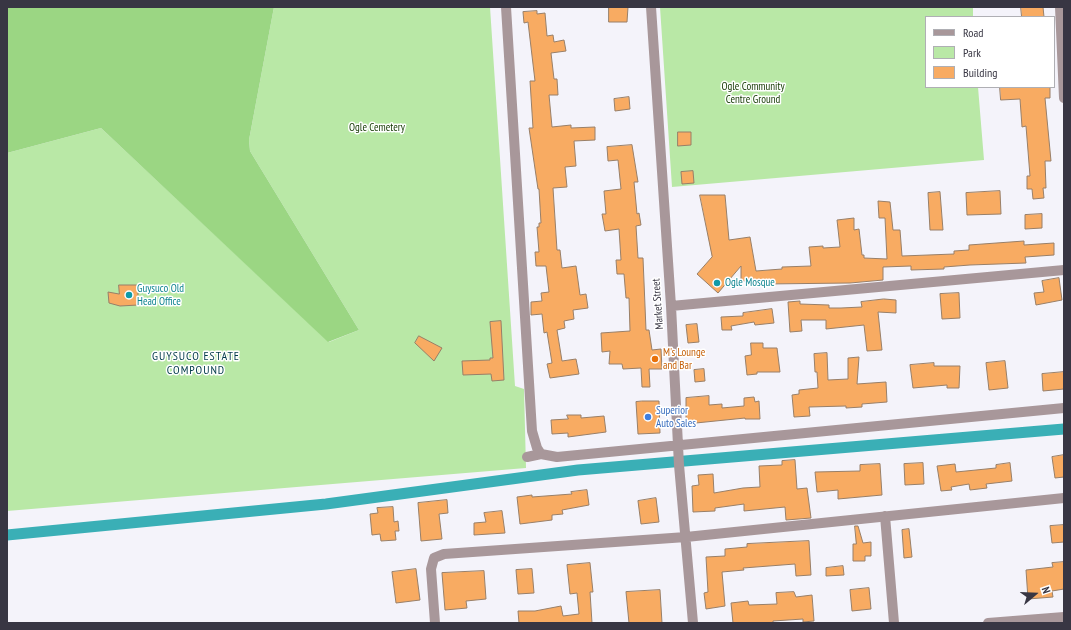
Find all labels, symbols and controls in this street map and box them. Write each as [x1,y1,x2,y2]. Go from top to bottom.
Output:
legend [925,16,1055,88]
text: Road [963,25,983,40]
text: Park [963,45,981,60]
text: Building [963,65,998,80]
park label: Ogle Community Centre Ground [721,80,785,106]
park label: Ogle Cemetery [349,121,405,135]
place label: Ogle Mosque [725,276,775,290]
street label: Market Street [650,278,666,330]
marker: Ogle Mosque [712,278,722,288]
place label: Guysuco Old Head Office [137,282,184,308]
marker: Guysuco Old Head Office [124,290,134,300]
place label: M's Lounge and Bar [663,346,705,372]
district label: GUYSUCO ESTATE COMPOUND [152,350,240,378]
marker: M's Lounge and Bar [650,354,660,364]
place label: Superior Auto Sales [656,404,696,430]
marker: Superior Auto Sales [643,412,653,422]
north arrow [1015,574,1055,614]
text: N [1039,585,1054,595]

